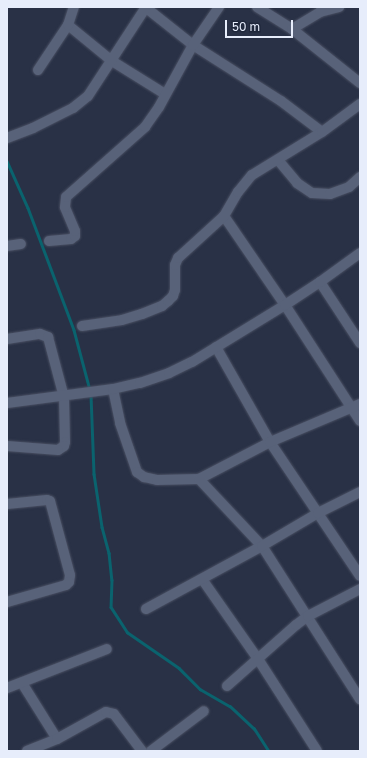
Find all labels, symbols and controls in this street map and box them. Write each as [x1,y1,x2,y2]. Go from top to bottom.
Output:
scale bar [227,12,295,38]
text: 50 m [232,19,260,34]

